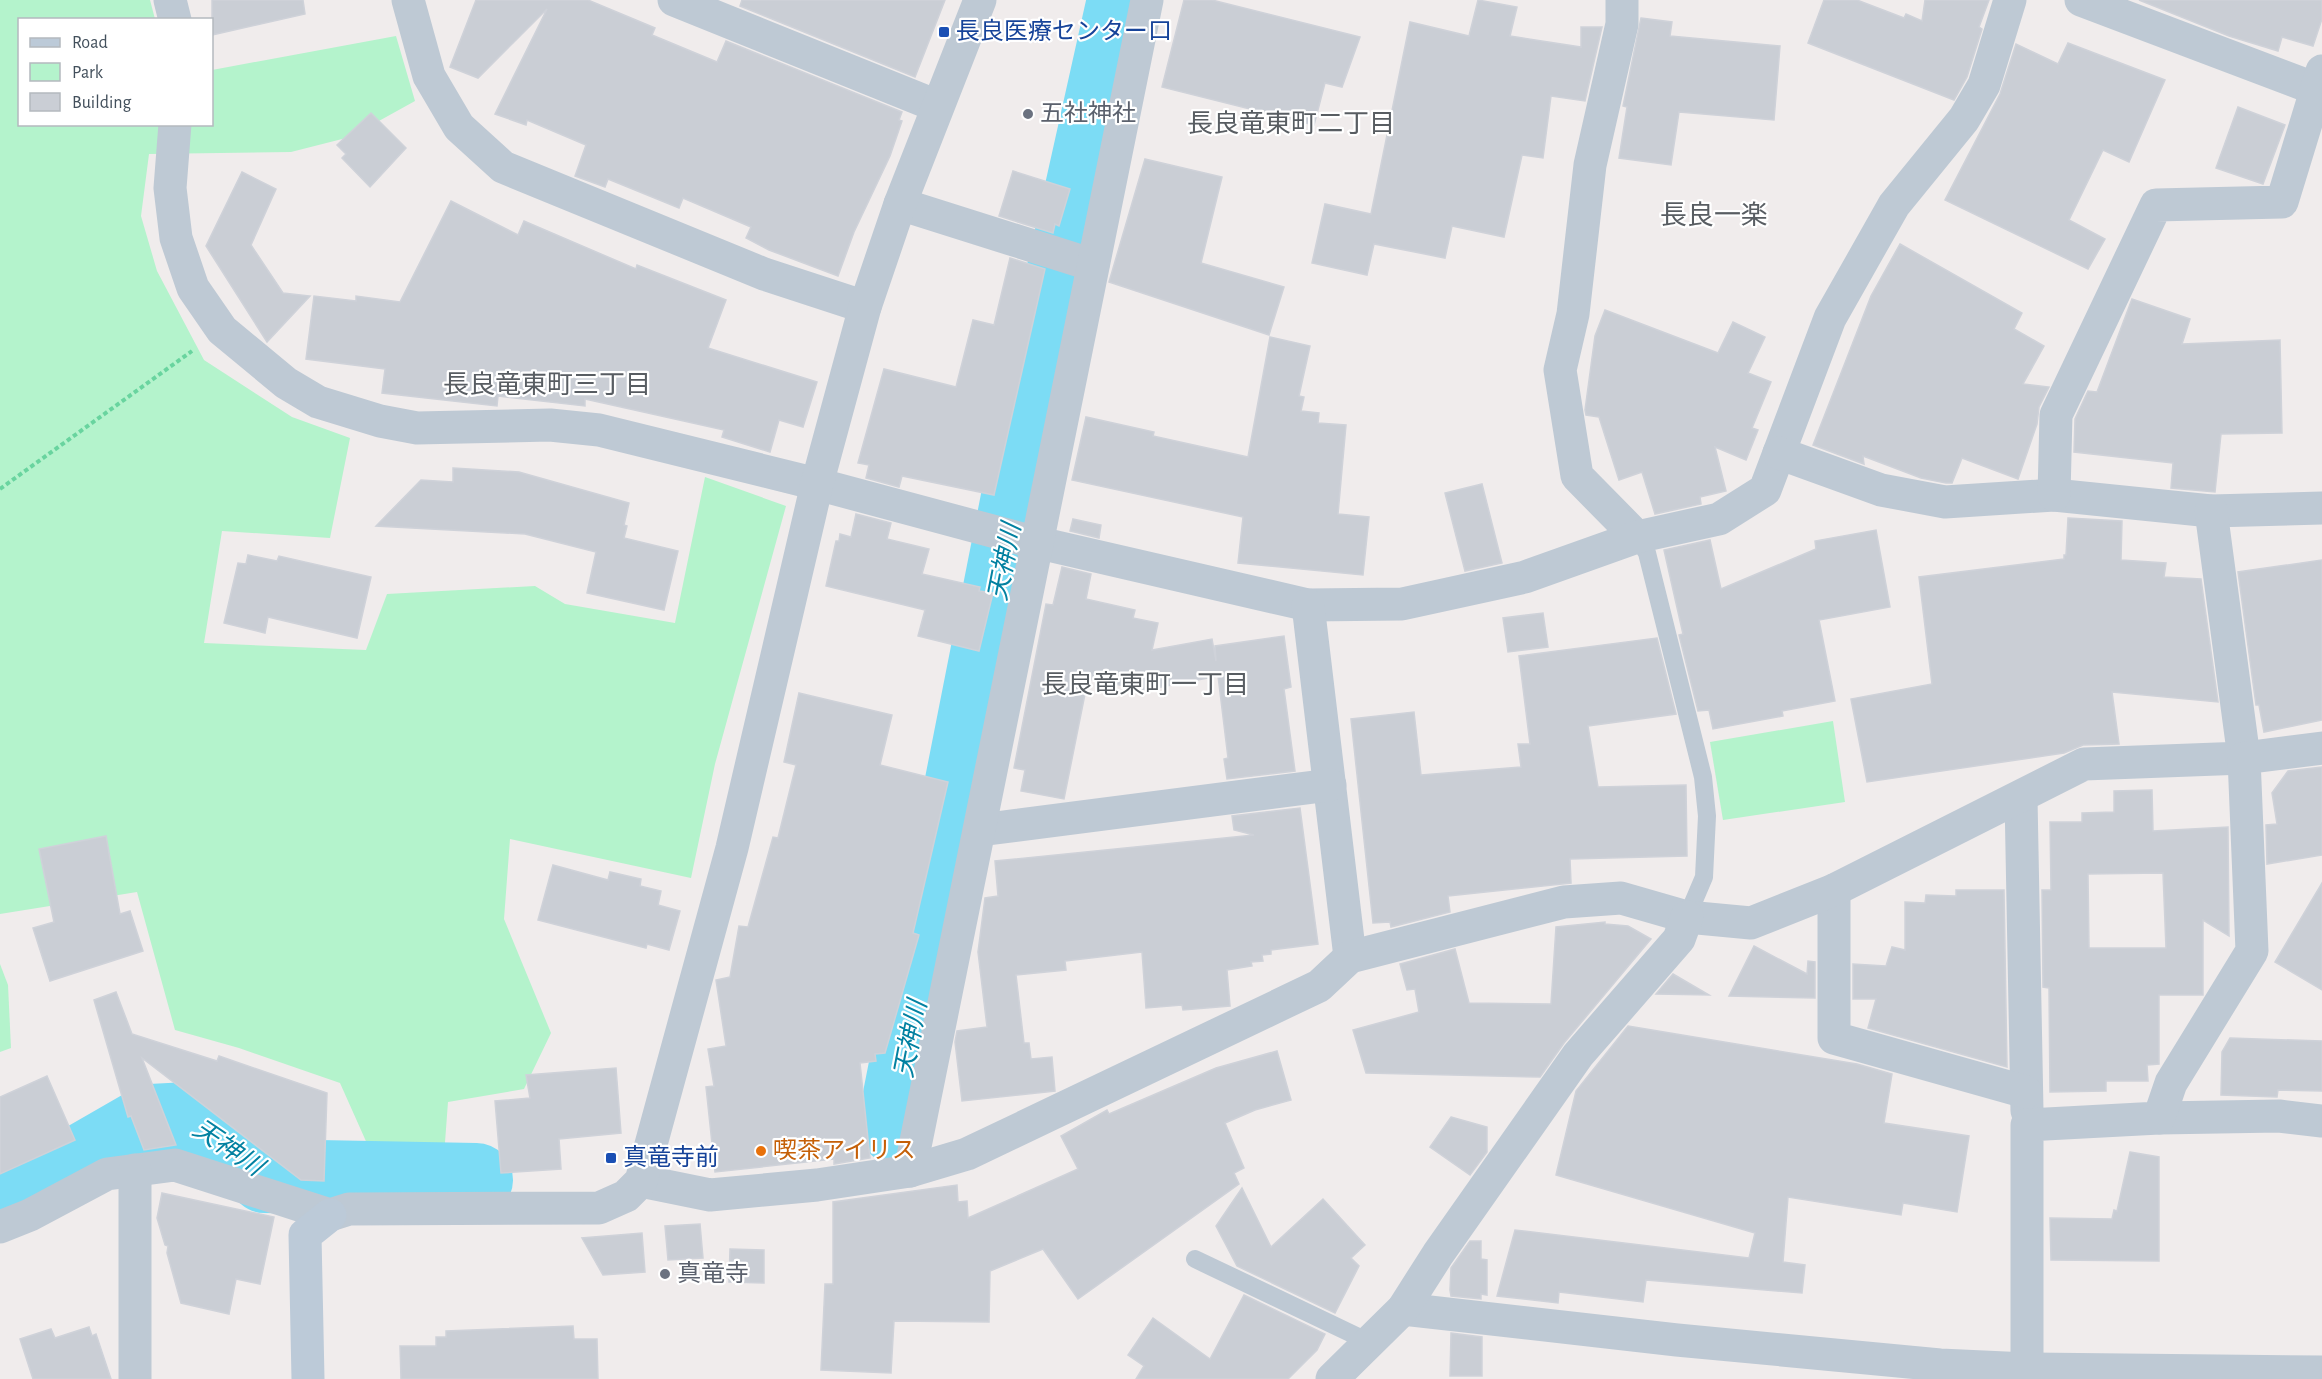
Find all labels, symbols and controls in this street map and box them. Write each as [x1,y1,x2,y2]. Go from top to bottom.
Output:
legend [18,18,213,126]
place label: 長良医療センター口 [956,18,1172,44]
marker: 長良医療センター口 [937,25,951,39]
text: Road [72,34,108,52]
text: Park [72,64,104,82]
text: Building [72,94,132,112]
place label: 五社神社 [1040,100,1136,126]
marker: 五社神社 [1021,107,1035,121]
district label: 長良竜東町二丁目 [1187,110,1395,137]
district label: 長良一楽 [1660,201,1768,229]
district label: 長良竜東町三丁目 [443,371,651,398]
water label: 天神川 [984,518,1026,603]
district label: 長良竜東町一丁目 [1041,671,1249,698]
water label: 天神川 [890,995,932,1080]
water label: 天神川 [188,1115,271,1182]
place label: 喫茶アイリス [773,1137,916,1163]
place label: 真竜寺前 [623,1144,719,1170]
marker: 喫茶アイリス [754,1144,768,1158]
marker: 真竜寺前 [604,1151,618,1165]
place label: 真竜寺 [677,1260,749,1286]
marker: 真竜寺 [658,1267,672,1281]

